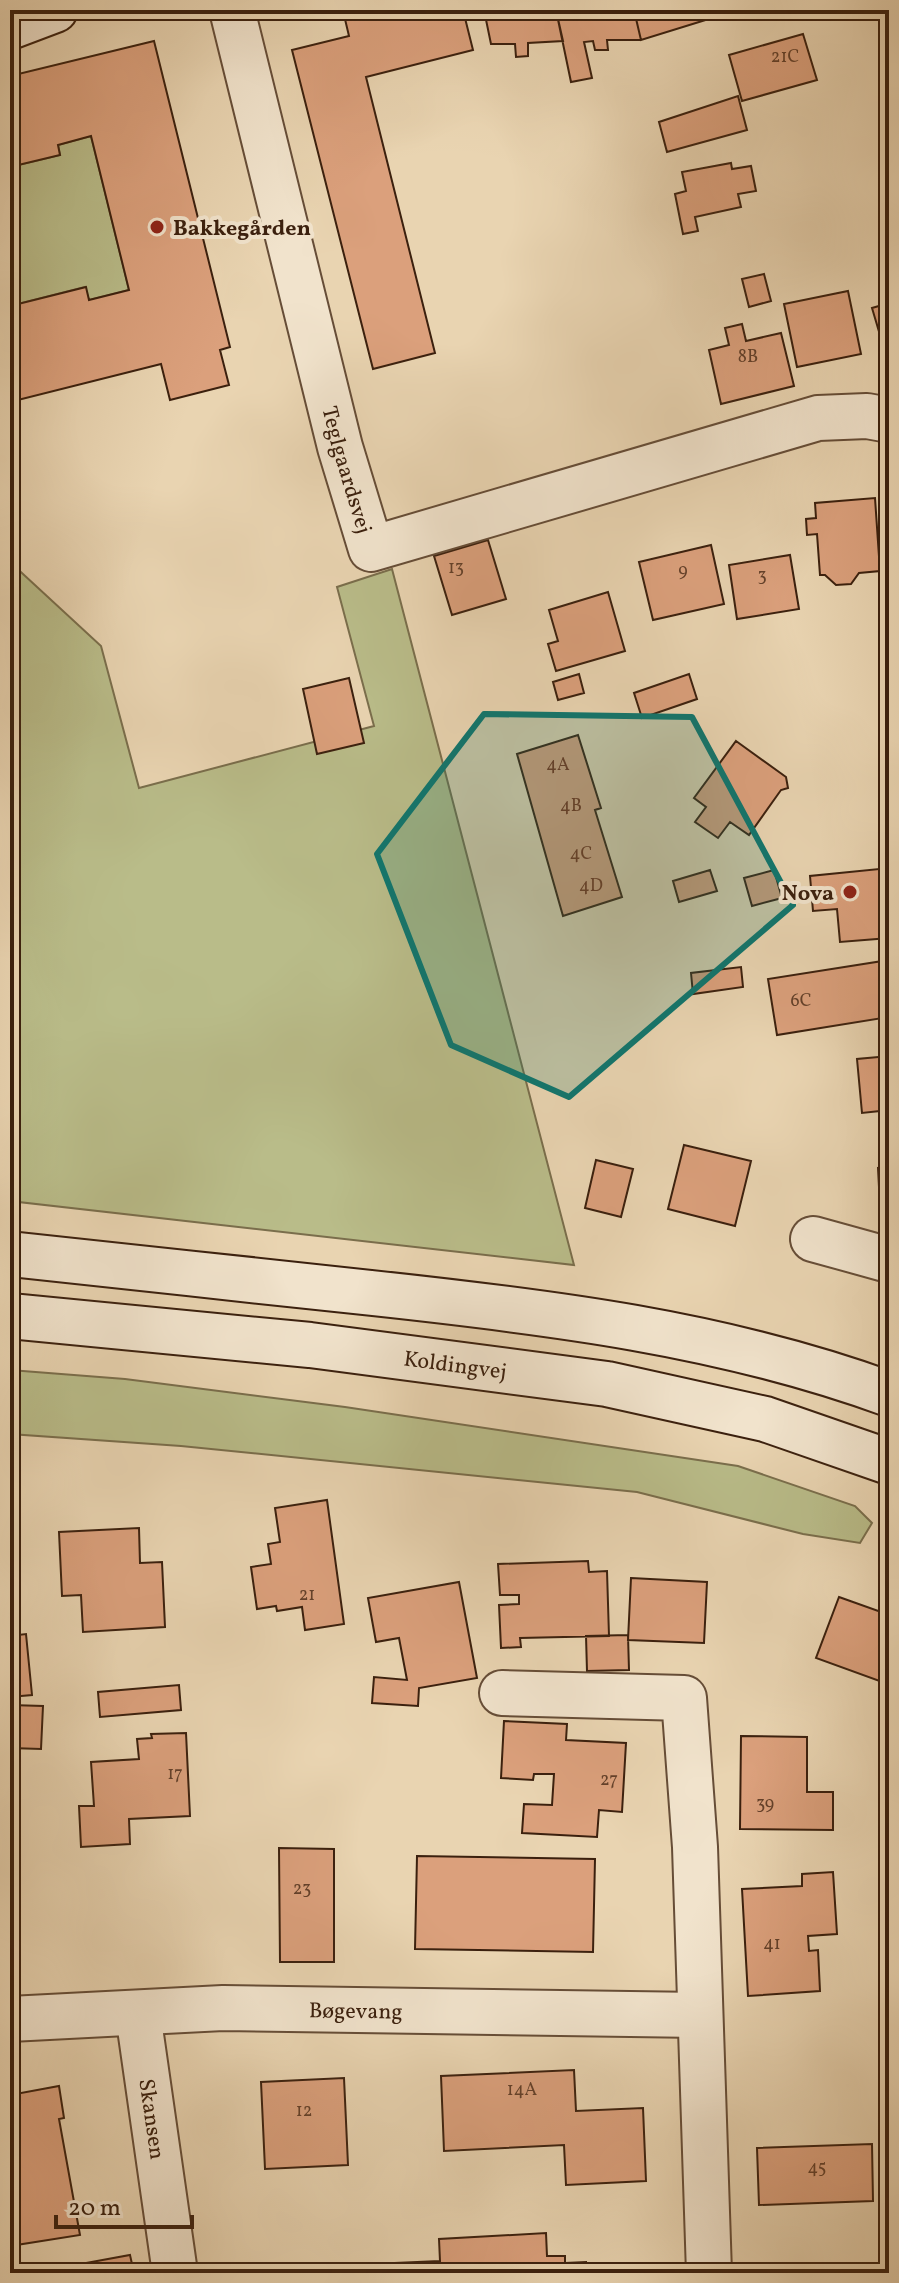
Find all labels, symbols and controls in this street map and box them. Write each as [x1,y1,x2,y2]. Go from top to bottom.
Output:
house number: 21C [771,45,799,70]
place label: Bakkegården [173,214,311,245]
marker: Bakkegården [148,218,166,236]
house number: 8B [738,345,758,370]
street label: Teglgaardsvej [312,403,378,538]
house number: 13 [448,556,464,581]
house number: 9 [678,559,688,584]
house number: 3 [757,564,767,589]
house number: 4A [546,753,570,778]
house number: 4B [560,794,582,819]
house number: 4C [570,842,592,867]
house number: 4D [579,874,603,899]
place label: Nova [782,879,834,910]
marker: Nova [841,883,859,901]
house number: 6C [791,989,811,1014]
street label: Koldingvej [402,1344,508,1389]
house number: 21 [299,1583,315,1608]
house number: 17 [167,1762,183,1787]
house number: 27 [600,1768,618,1793]
house number: 39 [756,1792,774,1817]
house number: 23 [293,1877,311,1902]
house number: 41 [763,1932,781,1957]
street label: Bøgevang [308,1996,403,2029]
street label: Skansen [129,2077,172,2162]
house number: 14A [507,2078,538,2103]
house number: 12 [296,2099,312,2124]
house number: 45 [808,2156,826,2181]
scale bar [56,2179,192,2229]
text: 20 m [68,2192,121,2226]

